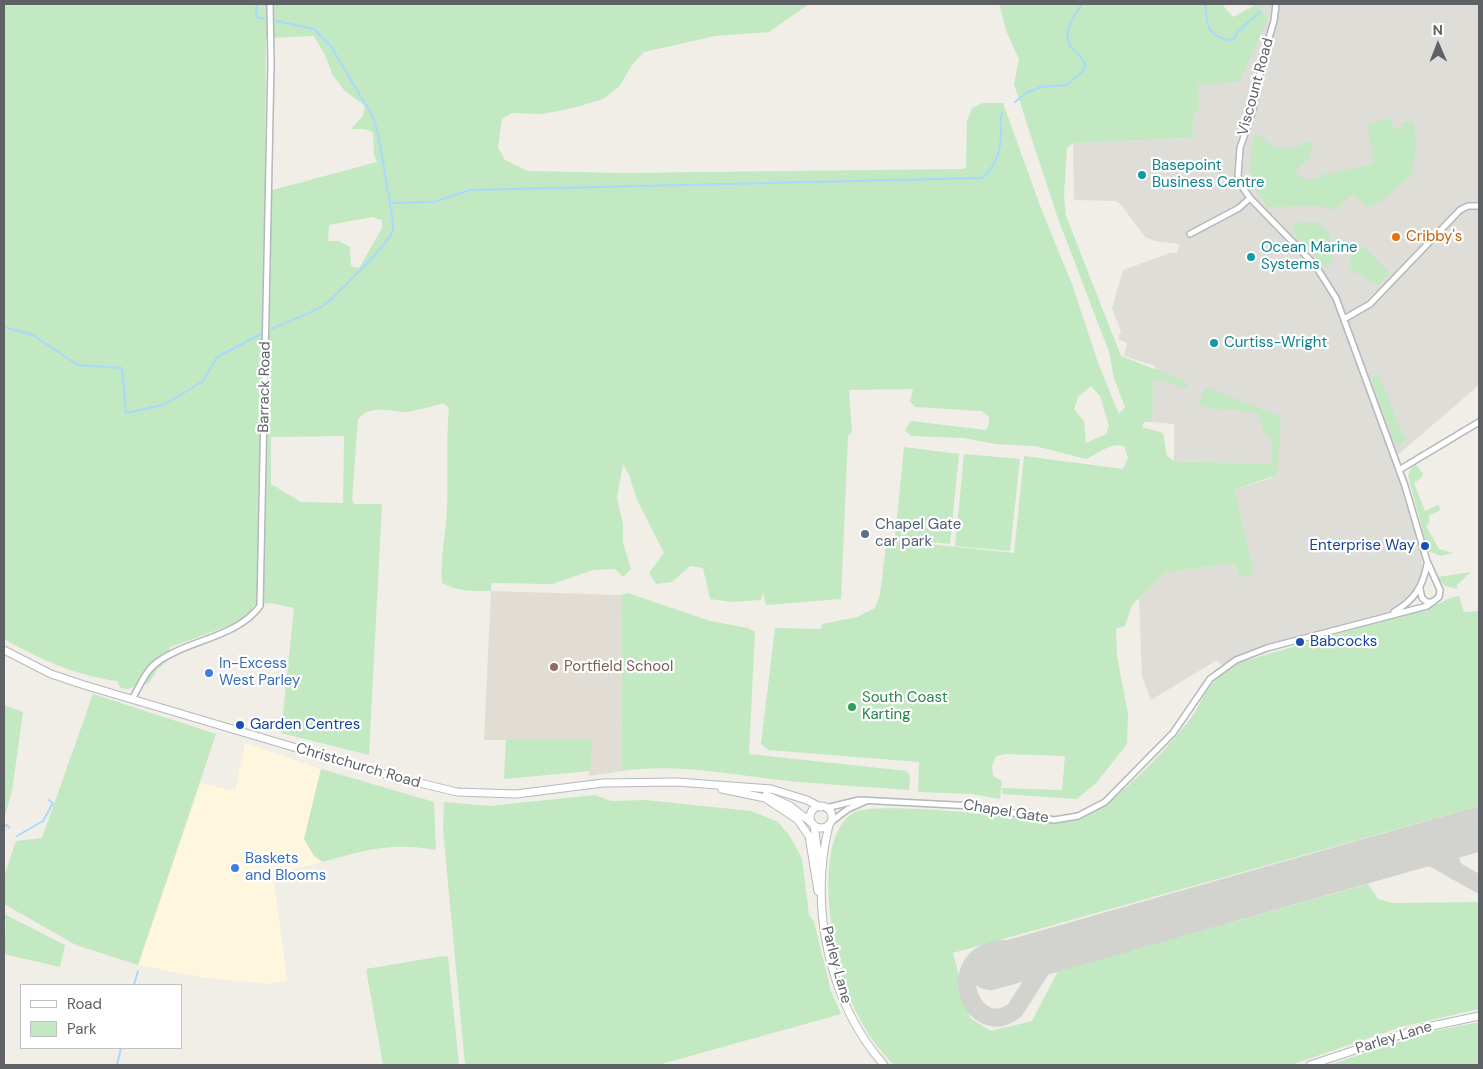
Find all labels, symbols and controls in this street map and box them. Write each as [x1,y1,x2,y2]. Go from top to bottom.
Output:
north arrow [1413,20,1463,70]
text: N [1432,21,1443,39]
street label: Viscount Road [1234,36,1278,138]
place label: Basepoint Business Centre [1152,157,1264,192]
marker: Basepoint Business Centre [1136,169,1148,181]
place label: Cribby's [1406,228,1462,246]
marker: Cribby's [1390,231,1402,243]
place label: Ocean Marine Systems [1261,239,1358,274]
marker: Ocean Marine Systems [1245,251,1257,263]
place label: Curtiss-Wright [1224,334,1327,352]
marker: Curtiss-Wright [1208,337,1220,349]
street label: Barrack Road [255,341,275,433]
place label: Chapel Gate car park [875,516,961,551]
marker: Chapel Gate car park [859,528,871,540]
place label: Enterprise Way [1310,537,1415,555]
marker: Enterprise Way [1419,540,1431,552]
place label: Babcocks [1310,633,1377,651]
marker: Babcocks [1294,636,1306,648]
place label: In-Excess West Parley [219,655,300,690]
place label: Portfield School [564,658,673,676]
marker: Portfield School [548,661,560,673]
marker: In-Excess West Parley [203,667,215,679]
place label: South Coast Karting [862,689,948,724]
marker: South Coast Karting [846,701,858,713]
place label: Garden Centres [250,716,360,734]
marker: Garden Centres [234,719,246,731]
street label: Christchurch Road [294,740,422,792]
street label: Chapel Gate [962,796,1050,828]
place label: Baskets and Blooms [245,850,326,885]
marker: Baskets and Blooms [229,862,241,874]
street label: Parley Lane [817,924,855,1006]
legend [20,984,182,1049]
text: Road [67,994,102,1014]
street label: Parley Lane [1354,1018,1434,1058]
text: Park [67,1019,97,1039]

